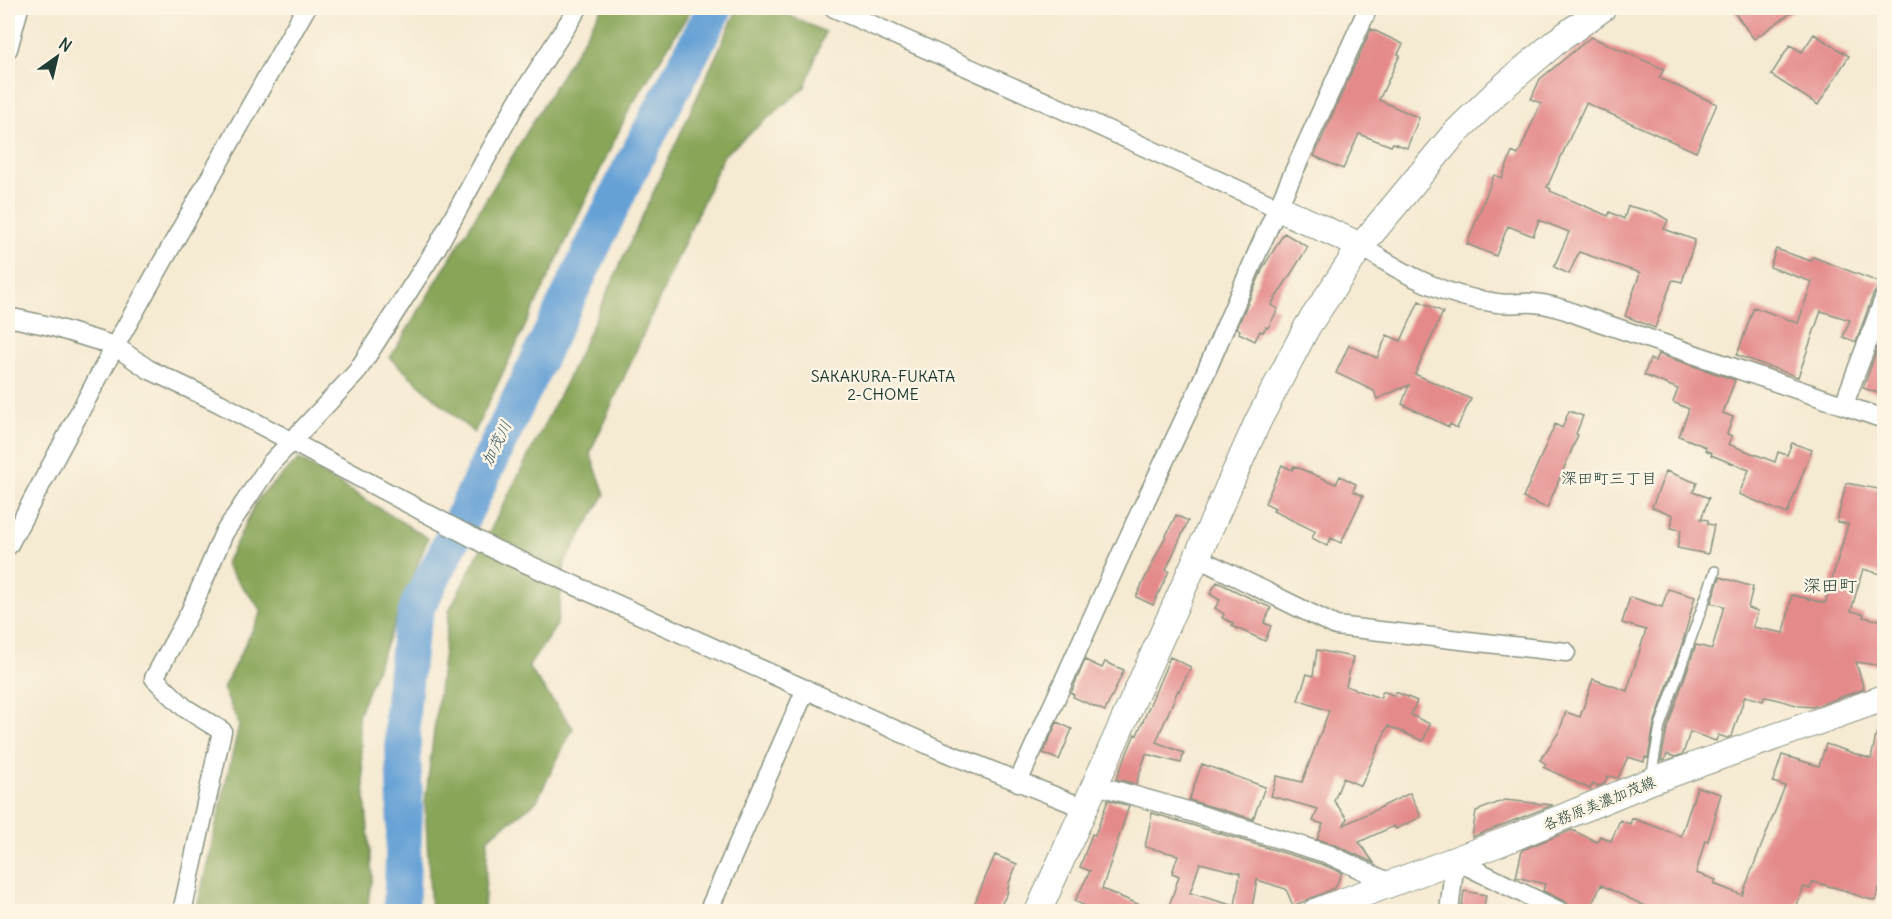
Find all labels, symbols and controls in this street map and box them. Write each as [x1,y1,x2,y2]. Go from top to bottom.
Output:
north arrow [27,27,87,87]
text: N [55,33,76,56]
district label: SAKAKURA-FUKATA 2-CHOME [811,366,955,404]
water label: 加茂川 [476,417,516,469]
district label: 深田町三丁目 [1561,468,1657,488]
district label: 深田町 [1803,574,1857,597]
street label: 各務原美濃加茂線 [1540,772,1658,834]

